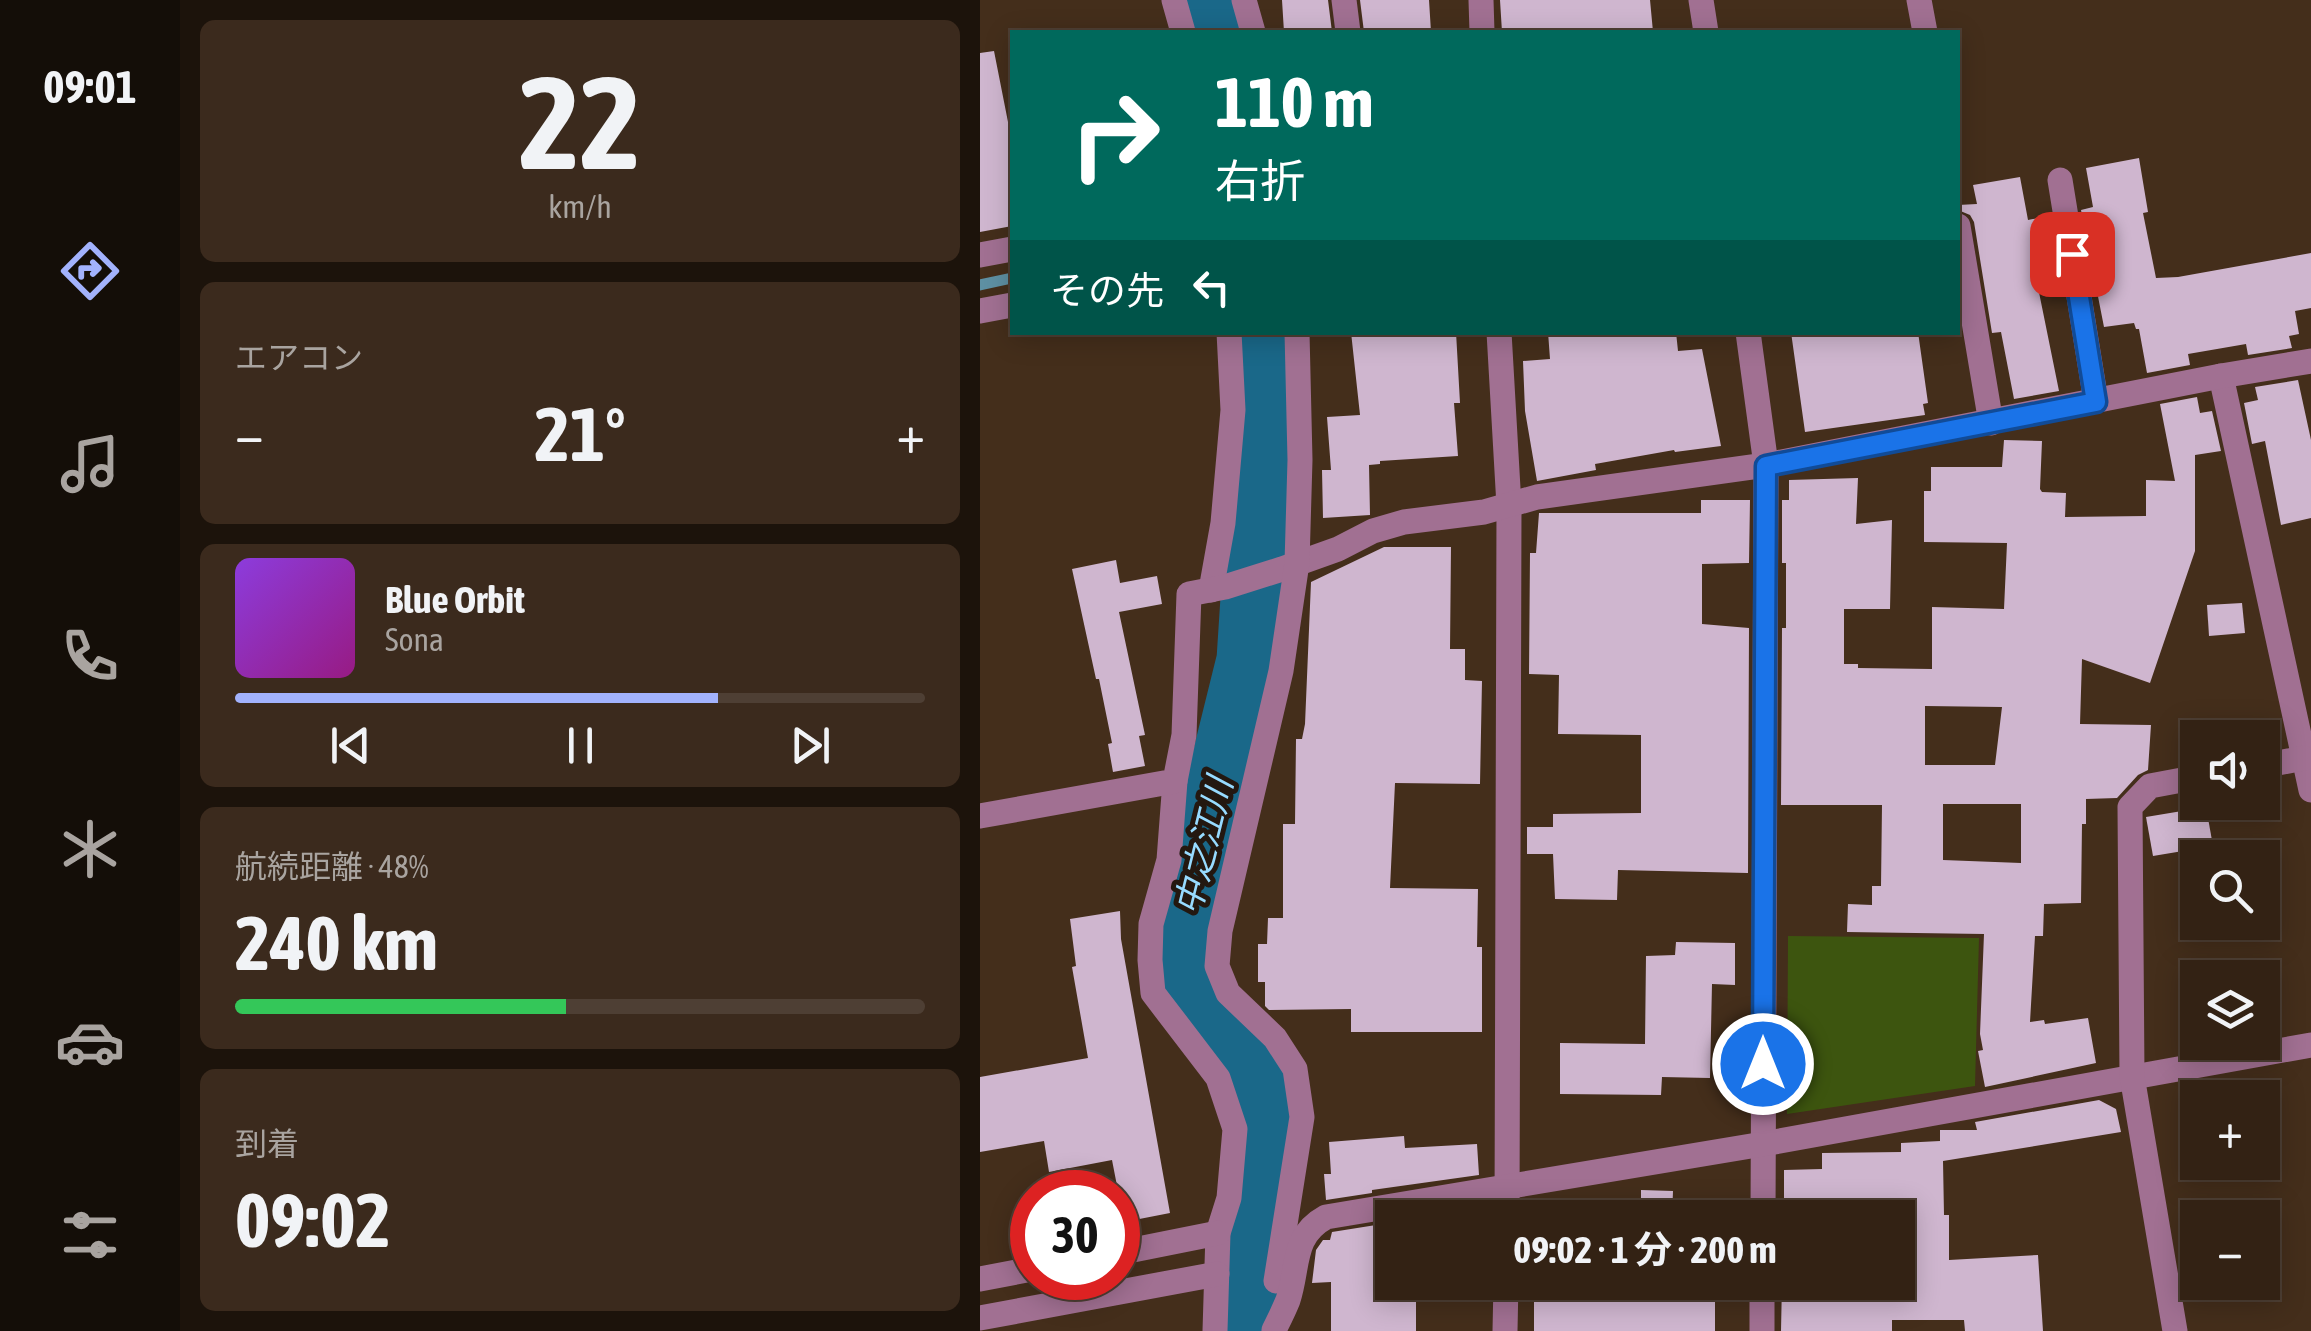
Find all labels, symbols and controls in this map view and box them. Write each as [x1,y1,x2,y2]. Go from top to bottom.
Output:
text: 22 [519,48,641,197]
text: 09:01 [43,61,137,113]
text: 110 m [1215,62,1374,142]
icon: right [1050,70,1180,200]
text: 右折 [1215,155,1305,207]
text: km/h [548,188,612,225]
pin [2030,212,2115,297]
icon: arrive [2045,227,2100,282]
icon: directions [55,236,125,306]
icon: left [1184,260,1239,315]
text: その先 [1050,269,1164,312]
text: エアコン [235,339,363,376]
text: 21° [534,391,626,477]
text: − [235,402,264,465]
text: + [896,402,925,465]
icon: music [55,429,125,499]
text: Blue Orbit [385,578,525,621]
icon: phone [55,621,125,691]
text: Sona [385,621,444,658]
icon: previous [323,718,378,773]
icon: pause [553,718,608,773]
icon: next [783,718,838,773]
map controls [2180,720,2280,1300]
button: sound [2180,720,2280,820]
water label: 中之江川 [1167,769,1240,919]
icon: climate [55,814,125,884]
button: search [2180,840,2280,940]
text: 航続距離 · 48% [235,848,429,885]
text: 240 km [235,900,438,986]
button: layers [2180,960,2280,1060]
icon: car [55,1007,125,1077]
position arrow [1711,1012,1815,1116]
button: + [2180,1080,2280,1180]
text: 到着 [235,1125,299,1162]
speed limit sign: 30 [1010,1170,1140,1300]
text: 09:02 [235,1177,391,1263]
icon: filters [55,1200,125,1270]
button: − [2180,1200,2280,1300]
text: 09:02 · 1 分 · 200 m [1513,1228,1777,1271]

